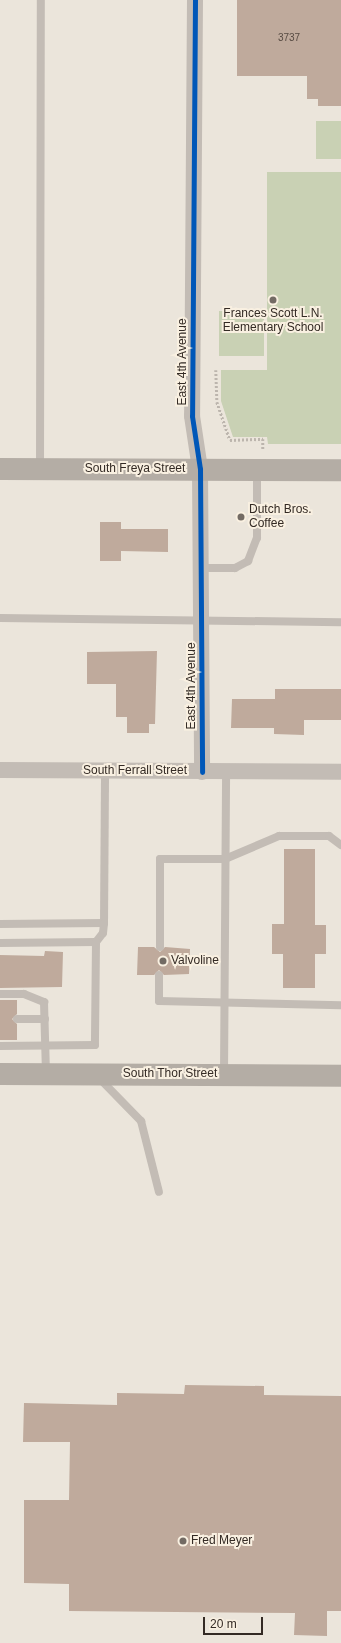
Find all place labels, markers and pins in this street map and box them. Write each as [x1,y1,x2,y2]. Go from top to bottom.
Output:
marker: Frances Scott L.N. Elementary School [268,295,278,305]
place label: Frances Scott L.N. Elementary School [223,307,323,335]
place label: Dutch Bros. Coffee [249,503,312,531]
marker: Dutch Bros. Coffee [236,512,246,522]
place label: Valvoline [171,954,219,968]
marker: Valvoline [158,956,168,966]
place label: Fred Meyer [191,1534,252,1548]
marker: Fred Meyer [178,1536,188,1546]

